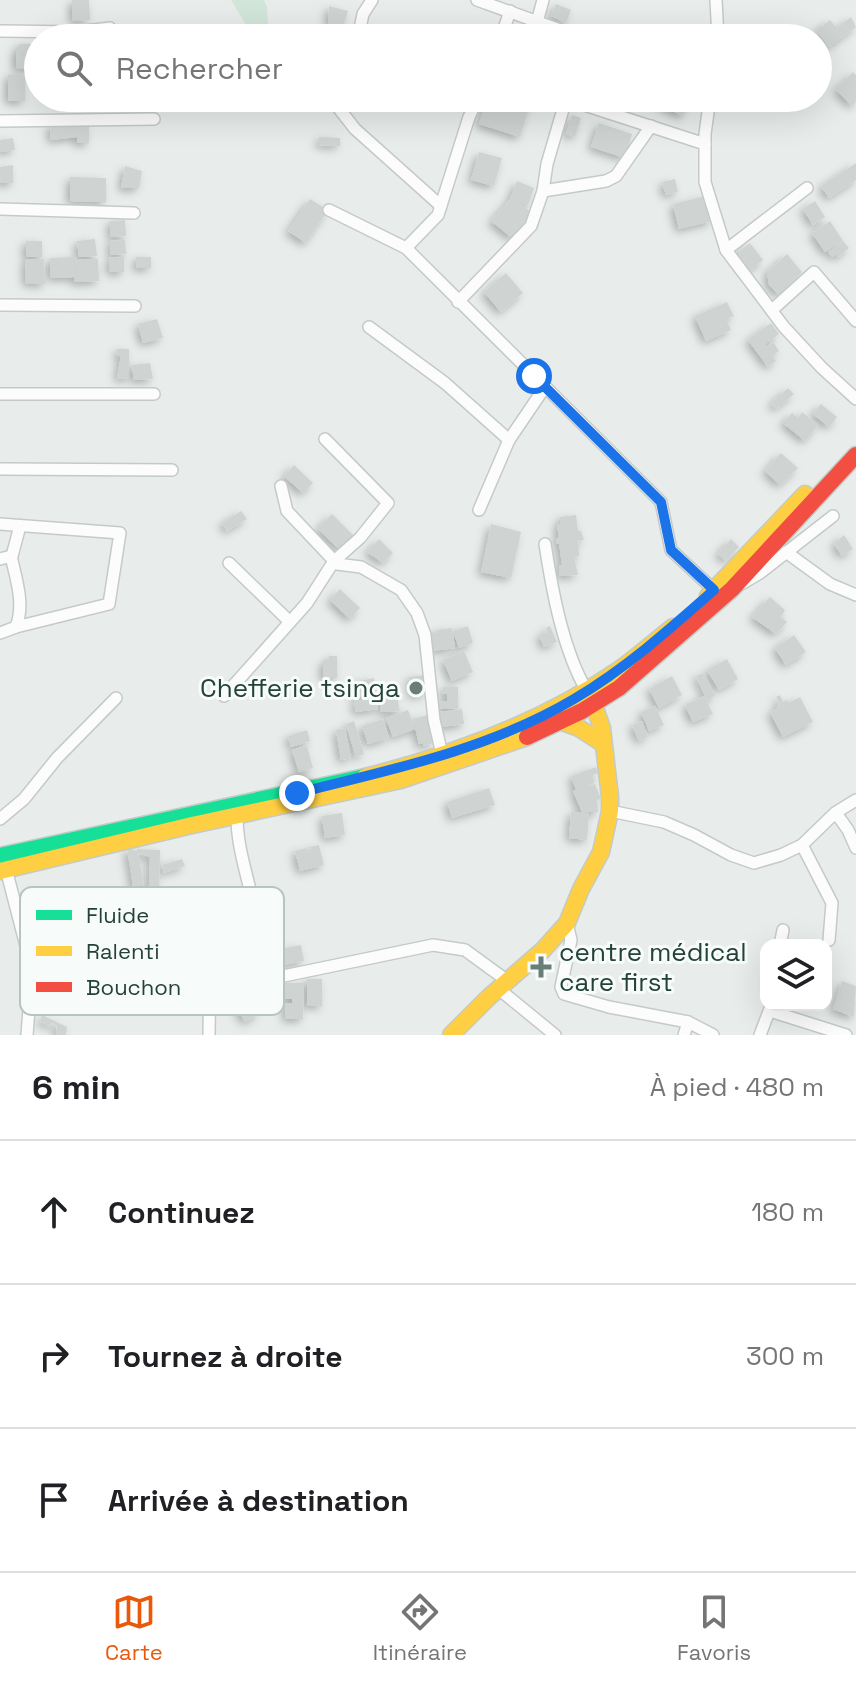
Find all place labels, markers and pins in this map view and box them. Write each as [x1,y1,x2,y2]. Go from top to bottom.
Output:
place label: Chefferie tsinga [200,671,400,705]
marker: Chefferie tsinga [407,679,425,697]
place label: centre médical care first [559,935,747,999]
marker: centre médical care first [530,956,552,978]

